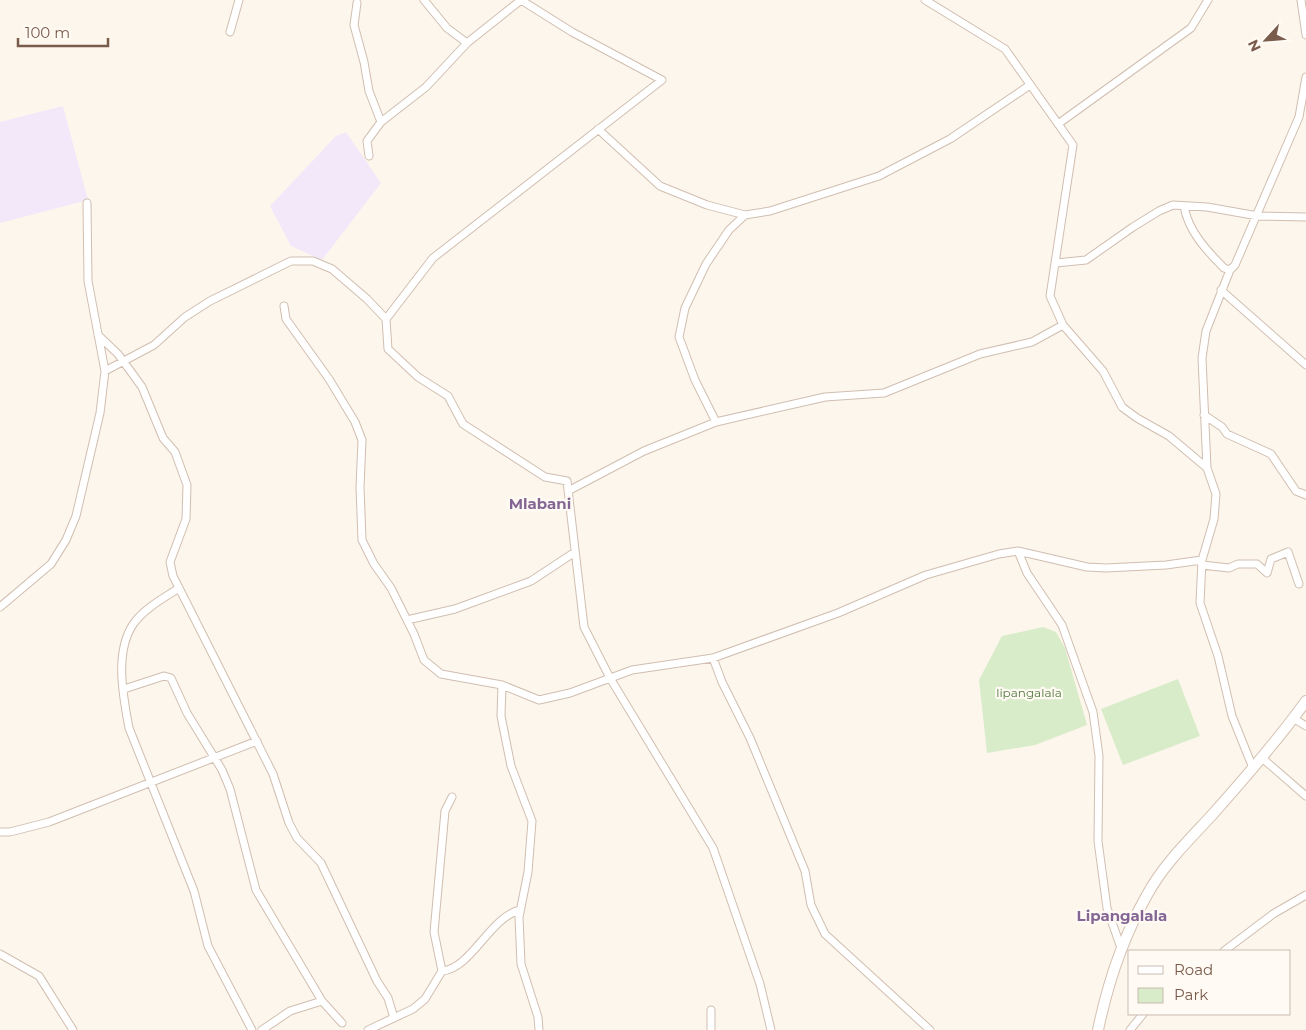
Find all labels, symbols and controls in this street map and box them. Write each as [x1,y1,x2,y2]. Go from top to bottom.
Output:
scale bar [18,15,108,47]
north arrow [1241,15,1291,65]
text: 100 m [25,23,70,42]
text: N [1244,37,1265,55]
district label: Mlabani [509,494,571,513]
park label: lipangalala [996,685,1062,700]
district label: Lipangalala [1077,906,1167,925]
legend [1128,950,1291,1015]
text: Road [1174,960,1213,979]
text: Park [1174,985,1208,1004]

